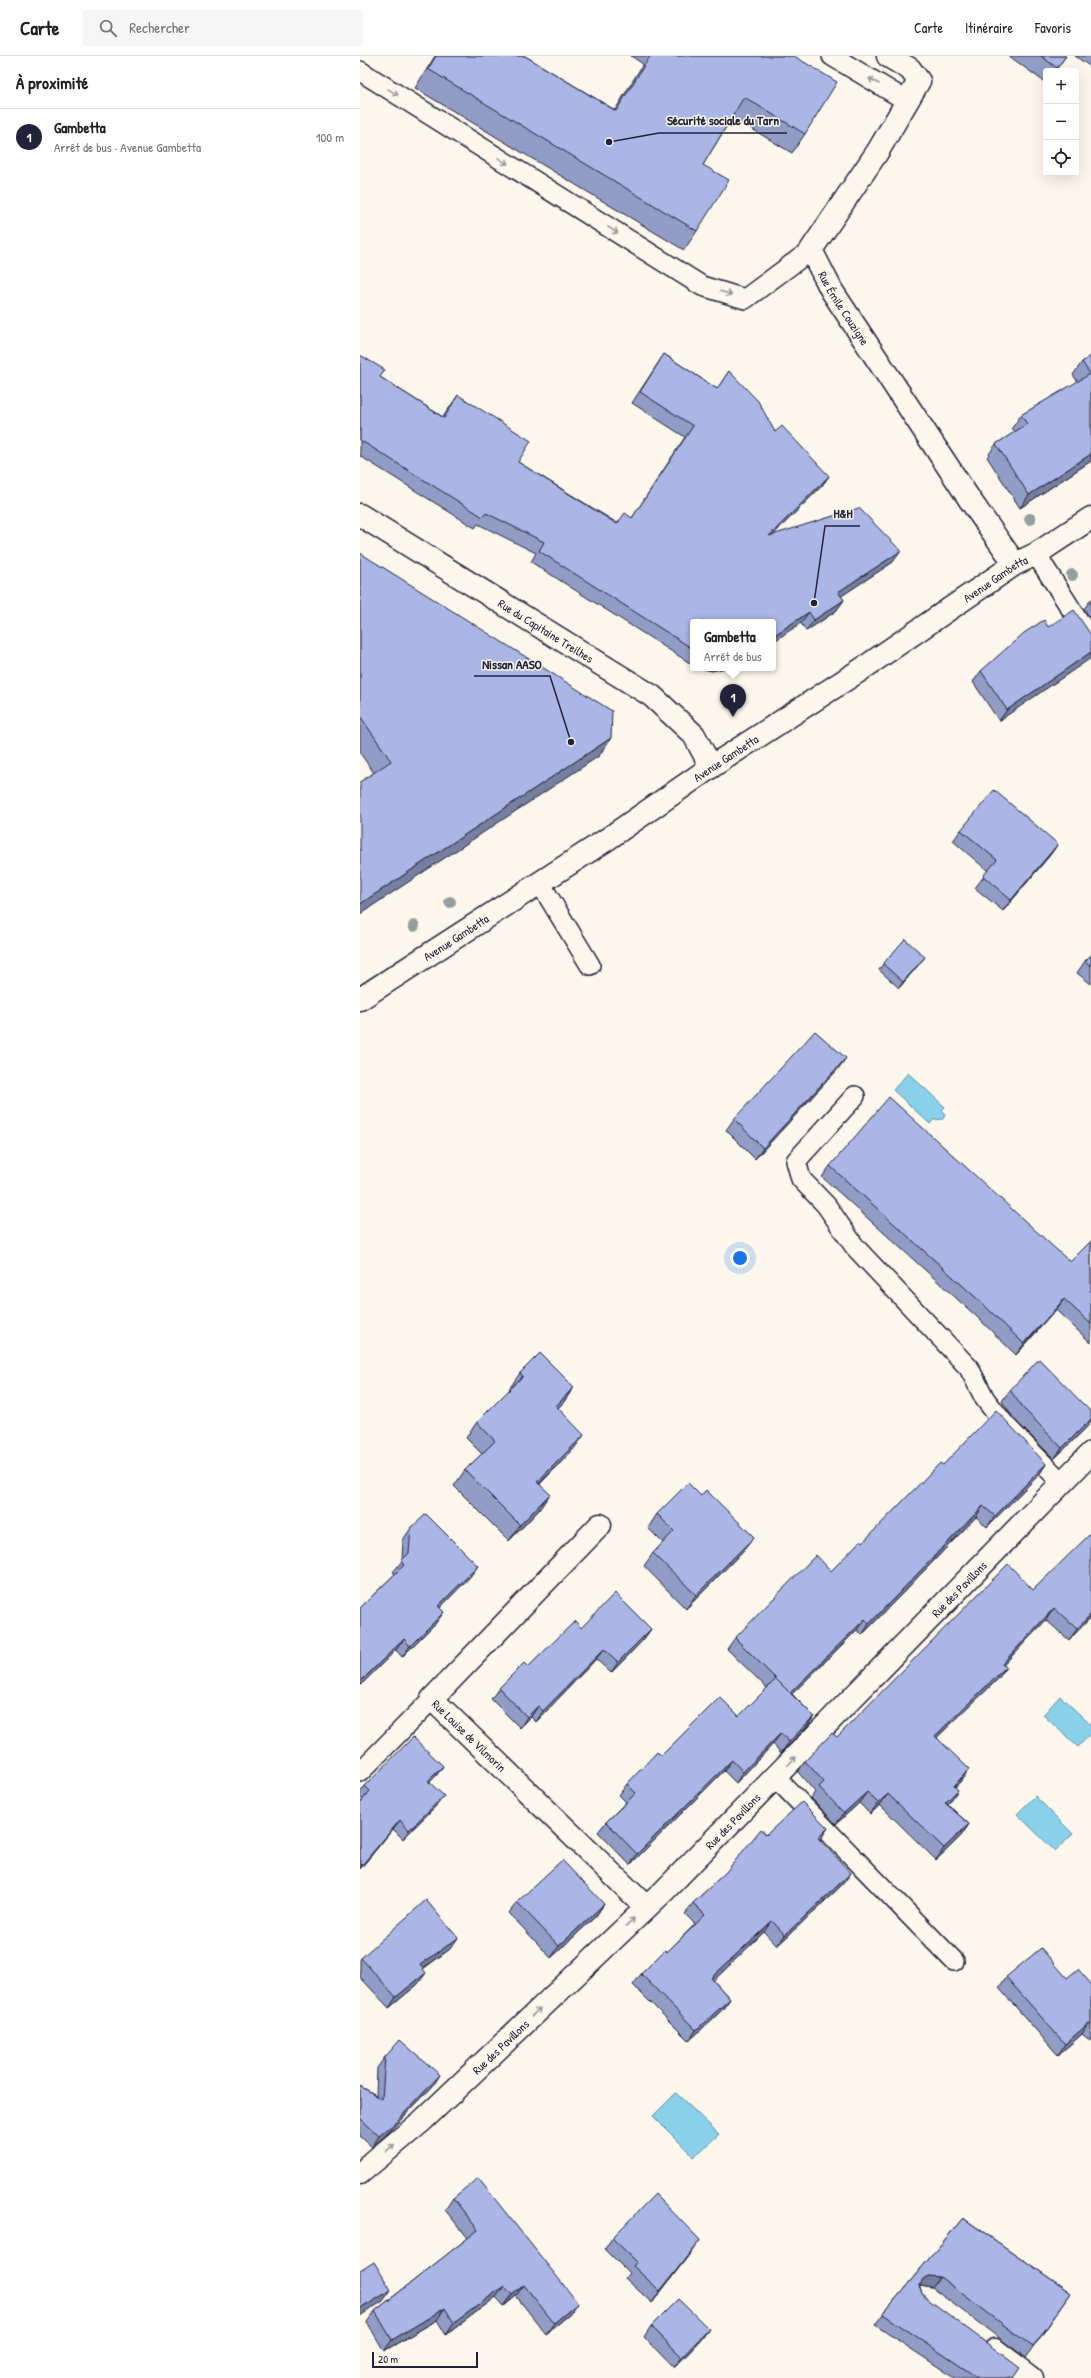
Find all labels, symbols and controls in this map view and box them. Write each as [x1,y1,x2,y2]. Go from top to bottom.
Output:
search box [83,10,363,46]
text: Carte [20,15,59,41]
icon: search [97,17,119,39]
text: Rechercher [129,17,190,38]
text: Carte [914,18,943,37]
text: Itinéraire [965,18,1013,37]
text: Favoris [1035,18,1071,37]
map controls [1043,68,1079,176]
button: + [1043,68,1079,104]
text: À proximité [16,71,88,94]
one-way arrow [868,77,880,85]
one-way arrow [387,88,399,96]
button: − [1043,104,1079,140]
callout: Sécurité sociale du Tarn [659,108,787,133]
text: Sécurité sociale du Tarn [667,111,779,129]
text: Gambetta [54,117,106,138]
text: 1 [27,128,31,146]
text: 100 m [316,128,344,146]
text: Arrêt de bus · Avenue Gambetta [54,138,201,156]
button: locate [1043,140,1079,176]
one-way arrow [497,157,508,165]
one-way arrow [607,226,618,234]
street label: Rue Émile Couzigne [815,268,874,348]
one-way arrow [719,290,732,297]
callout: H&H [825,501,860,526]
text: H&H [833,504,853,522]
street label: Avenue Gambetta [959,551,1031,606]
street label: Rue du Capitaine Treilhes [495,594,597,667]
popup [690,619,776,671]
text: Gambetta [704,626,756,647]
text: Arrêt de bus [704,647,762,665]
callout: Nissan AASO [474,651,550,676]
text: Nissan AASO [482,655,543,673]
pin: 1 [720,684,746,717]
street label: Avenue Gambetta [690,730,762,785]
street label: Avenue Gambetta [420,910,492,965]
your location [730,1248,750,1268]
street label: Rue des Pavillons [927,1556,990,1621]
street label: Rue Louise de Vilmorin [429,1695,510,1775]
one-way arrow [787,1756,797,1766]
street label: Rue des Pavillons [701,1788,764,1853]
one-way arrow [625,1917,635,1927]
one-way arrow [531,2007,541,2016]
street label: Rue des Pavillons [468,2015,533,2078]
one-way arrow [384,2144,394,2153]
scale bar [372,2350,478,2369]
text: 20 m [378,2352,398,2366]

